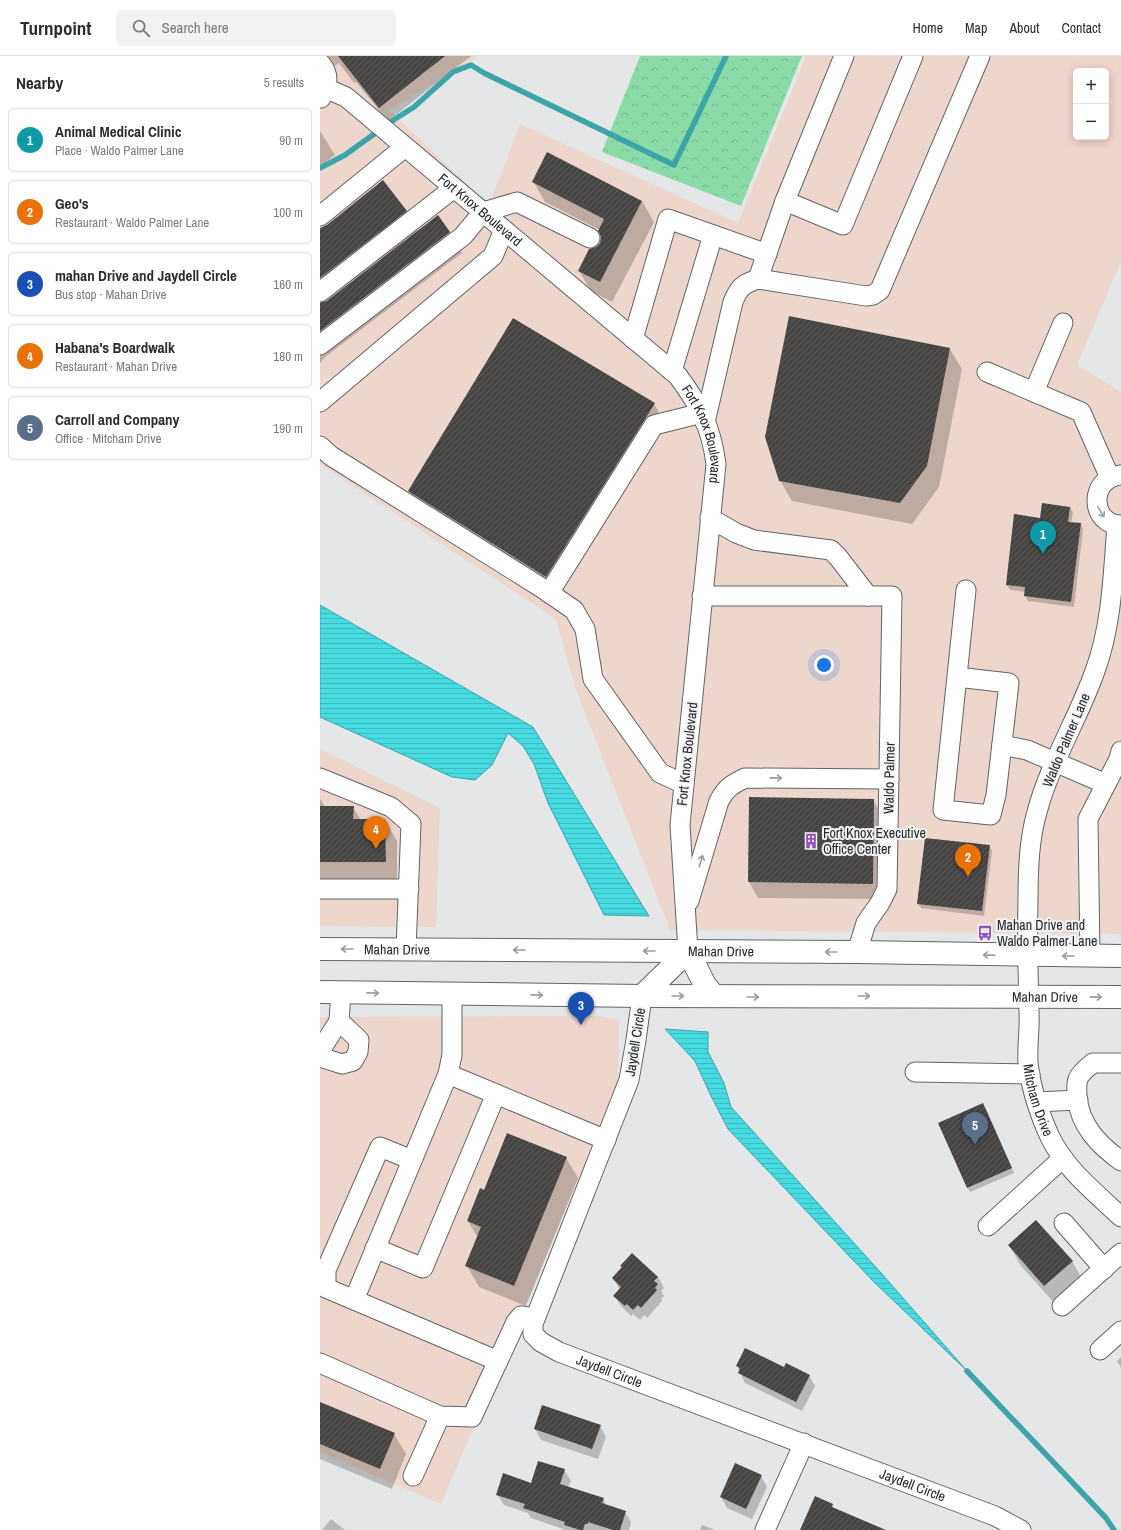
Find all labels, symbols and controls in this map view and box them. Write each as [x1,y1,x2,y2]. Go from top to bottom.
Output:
search box [116,10,396,46]
text: Turnpoint [20,15,92,41]
icon: search [130,17,152,39]
text: Search here [162,17,229,38]
text: Home [912,19,943,37]
text: Map [965,19,987,37]
text: About [1009,19,1039,37]
text: Contact [1061,19,1101,37]
map controls [1073,68,1109,140]
button: + [1073,68,1109,104]
text: Nearby [16,71,63,94]
text: 5 results [264,74,304,91]
button: − [1073,104,1109,140]
text: Animal Medical Clinic [55,121,181,142]
text: 1 [27,132,33,149]
text: 90 m [279,132,303,149]
text: Place · Waldo Palmer Lane [55,142,184,159]
street label: Fort Knox Boulevard [434,169,526,250]
text: Geo's [55,193,89,214]
text: 2 [27,204,33,221]
text: 100 m [273,204,303,221]
text: Restaurant · Waldo Palmer Lane [55,214,209,231]
text: mahan Drive and Jaydell Circle [55,265,237,286]
text: 3 [27,276,33,293]
text: 160 m [273,276,303,293]
text: Bus stop · Mahan Drive [55,286,166,303]
text: Habana's Boardwalk [55,337,175,358]
text: 4 [27,348,33,365]
text: 180 m [273,348,303,365]
text: Restaurant · Mahan Drive [55,358,177,375]
street label: Fort Knox Boulevard [678,381,725,484]
text: Carroll and Company [55,409,179,430]
text: 5 [27,420,33,437]
text: 190 m [273,420,303,437]
text: Office · Mitcham Drive [55,430,161,447]
one-way arrow [1097,506,1105,518]
pin: 1 [1030,521,1056,554]
your location [814,655,834,675]
street label: Waldo Palmer Lane [1038,690,1094,790]
street label: Fort Knox Boulevard [673,701,701,807]
street label: Waldo Palmer [879,742,899,814]
one-way arrow [769,774,782,782]
pin: 4 [363,816,389,849]
place label: Fort Knox Executive Office Center [823,824,926,858]
building icon: Fort Knox Executive Office Center [802,832,820,850]
pin: 2 [955,844,981,877]
one-way arrow [698,855,705,868]
place label: Mahan Drive and Waldo Palmer Lane [997,916,1097,950]
bus stop icon: Mahan Drive and Waldo Palmer Lane [976,924,994,942]
street label: Mahan Drive [364,940,430,959]
street label: Mahan Drive [688,942,754,960]
one-way arrow [341,945,354,953]
one-way arrow [513,946,526,954]
one-way arrow [643,947,656,955]
one-way arrow [825,948,838,956]
one-way arrow [983,951,996,959]
one-way arrow [1062,952,1075,960]
street label: Mahan Drive [1012,988,1078,1006]
one-way arrow [366,989,379,997]
one-way arrow [530,991,543,999]
pin: 3 [568,992,594,1025]
one-way arrow [671,992,684,1000]
one-way arrow [857,992,870,1000]
one-way arrow [746,993,759,1001]
one-way arrow [1089,993,1102,1001]
street label: Jaydell Circle [621,1007,649,1077]
street label: Mitcham Drive [1019,1063,1057,1139]
pin: 5 [962,1112,988,1145]
street label: Jaydell Circle [574,1350,645,1392]
street label: Jaydell Circle [877,1464,948,1506]

